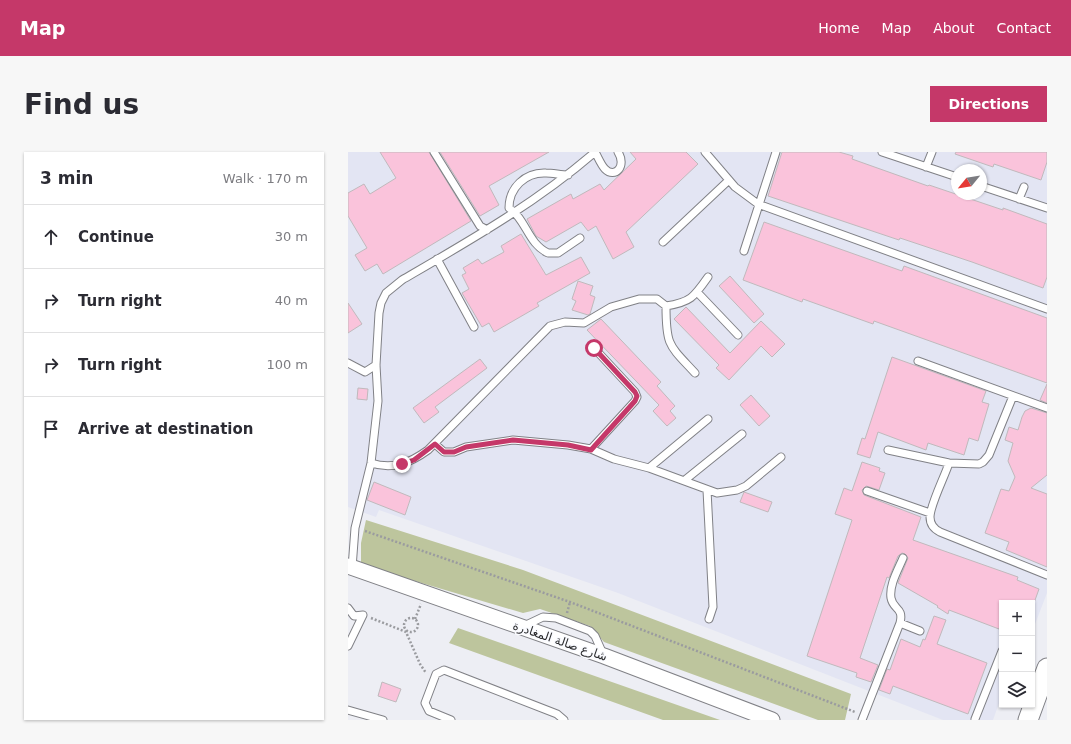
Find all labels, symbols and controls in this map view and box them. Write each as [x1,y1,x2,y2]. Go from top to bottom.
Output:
text: Map [20,17,65,39]
text: Home [818,20,860,36]
text: Map [882,20,911,36]
text: About [933,20,975,36]
text: Contact [997,20,1051,36]
button: Directions [930,86,1047,122]
text: Find us [24,88,139,121]
north arrow [951,164,987,200]
text: 3 min [40,168,93,188]
text: Walk · 170 m [223,171,308,186]
icon: ahead [40,226,62,248]
text: Continue [78,228,154,246]
text: 30 m [275,229,308,244]
icon: right [40,290,62,312]
text: Turn right [78,292,162,310]
text: 40 m [275,293,308,308]
route start [585,339,603,357]
icon: right [40,354,62,376]
text: Turn right [78,356,162,374]
text: 100 m [266,357,308,372]
icon: arrive [40,418,62,440]
text: Arrive at destination [78,420,253,438]
route end [393,455,411,473]
map controls [999,600,1035,708]
button: + [999,600,1035,636]
street label: شارع صالة المغادرة [511,618,609,665]
button: − [999,636,1035,672]
button: layers [999,672,1035,708]

